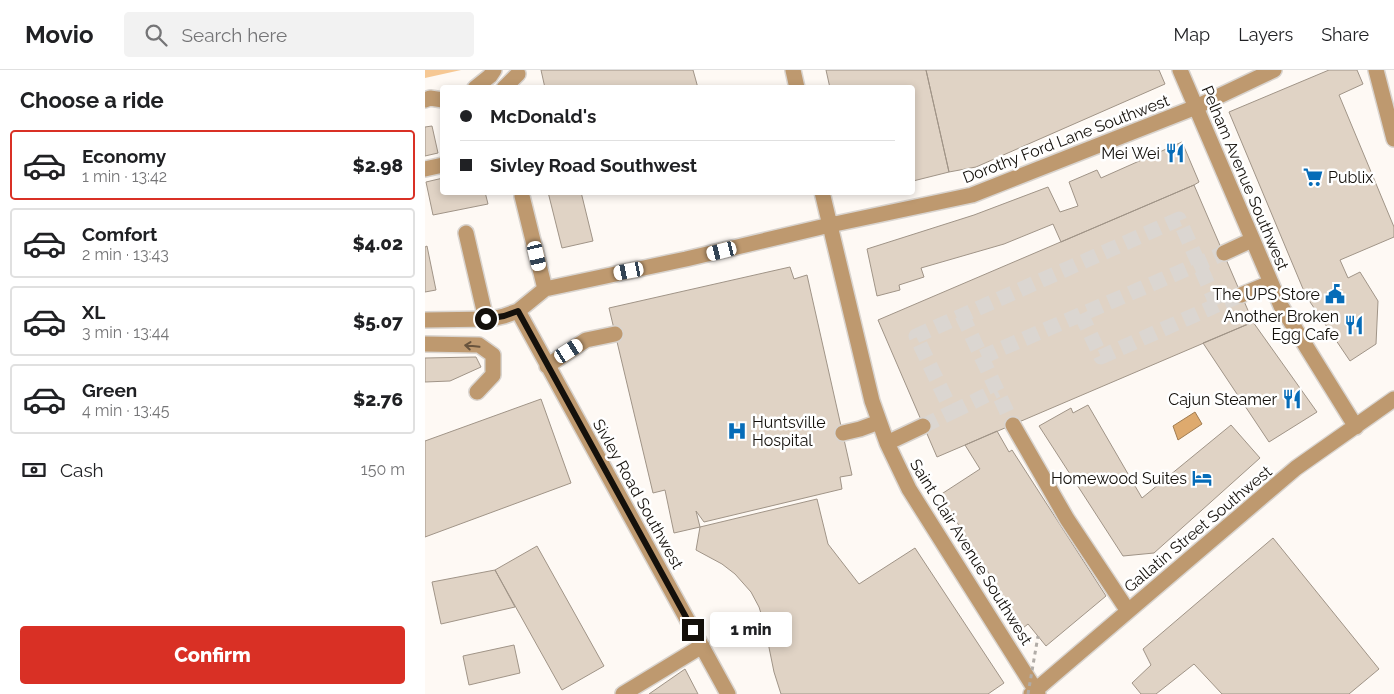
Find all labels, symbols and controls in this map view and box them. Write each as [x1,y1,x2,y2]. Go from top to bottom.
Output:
search box [124,12,474,57]
text: Movio [25,20,94,49]
icon: search [142,21,170,49]
text: Search here [182,24,287,46]
text: Map [1174,24,1210,45]
text: Layers [1238,24,1293,45]
text: Share [1321,24,1369,45]
street label: Pelham Avenue Southwest [1197,83,1293,274]
text: Choose a ride [20,87,164,113]
street label: Dorothy Ford Lane Southwest [960,91,1173,187]
text: McDonald's [490,105,596,127]
restaurant icon: Mei Wei [1164,142,1186,164]
icon: car [22,143,67,188]
place label: Mei Wei [1101,144,1160,163]
text: Economy [82,145,166,167]
text: $2.98 [353,154,403,176]
text: Sivley Road Southwest [490,154,697,176]
supermarket icon: Publix [1302,166,1324,188]
text: 1 min · 13:42 [82,167,167,186]
place label: Publix [1328,168,1373,187]
icon: car [22,221,67,266]
text: Comfort [82,223,157,245]
text: $4.02 [353,232,403,254]
car [526,240,547,272]
car [705,240,738,262]
text: 2 min · 13:43 [82,245,169,264]
car [612,261,645,281]
public building icon: The UPS Store [1324,283,1346,305]
place label: The UPS Store [1213,285,1320,304]
icon: car [22,299,67,344]
text: XL [82,301,105,323]
place label: Another Broken Egg Cafe [1224,307,1339,344]
route start [475,308,497,330]
text: $5.07 [353,310,403,332]
restaurant icon: Another Broken Egg Cafe [1343,314,1365,336]
text: 3 min · 13:44 [82,323,169,342]
car [552,337,585,365]
one-way arrow [465,341,481,351]
icon: car [22,377,67,422]
text: Green [82,379,137,401]
text: $2.76 [353,388,403,410]
restaurant icon: Cajun Steamer [1281,388,1303,410]
place label: Cajun Steamer [1168,390,1277,409]
text: 4 min · 13:45 [82,401,169,420]
place label: Huntsville Hospital [752,413,826,450]
street label: Sivley Road Southwest [589,416,687,573]
hospital icon: Huntsville Hospital [726,420,748,442]
icon: cash [20,456,48,484]
street label: Saint Clair Avenue Southwest [906,456,1037,649]
text: Cash [60,459,104,481]
text: 150 m [361,460,405,479]
street label: Gallatin Street Southwest [1120,461,1276,596]
hotel icon: Homewood Suites [1191,467,1213,489]
place label: Homewood Suites [1051,469,1187,488]
callout: 1 min [711,612,793,648]
route end [682,619,704,641]
text: 1 min [730,620,772,639]
button: Confirm [20,626,405,684]

